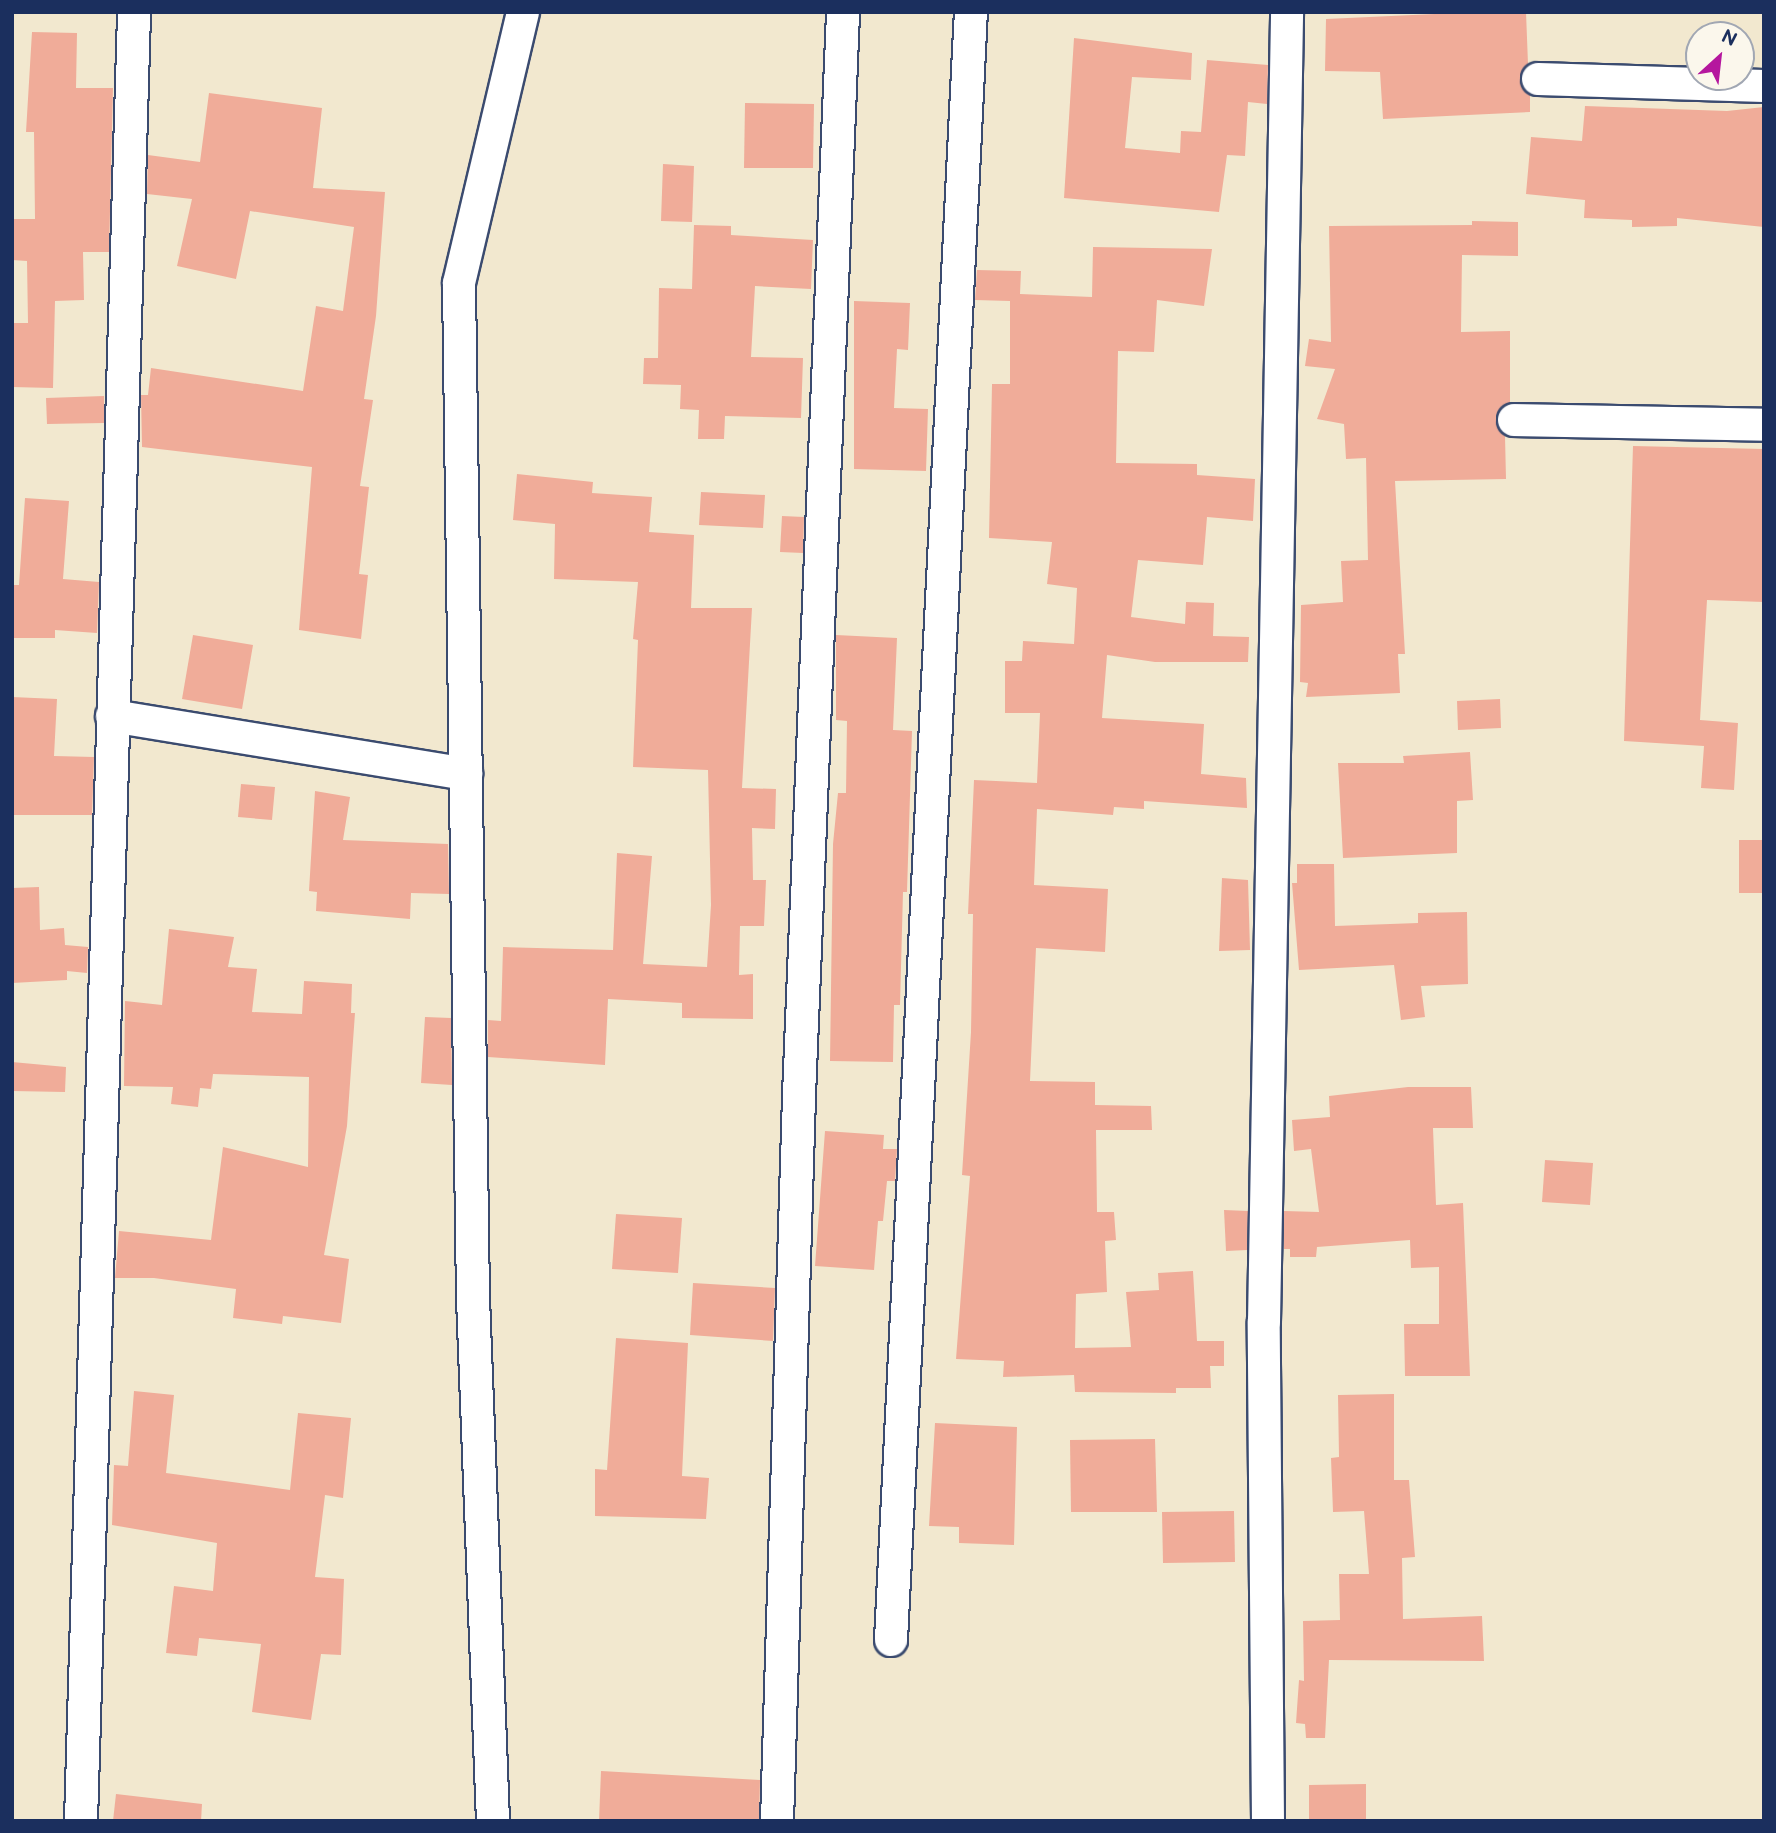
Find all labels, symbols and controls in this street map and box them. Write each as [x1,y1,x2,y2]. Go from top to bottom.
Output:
north arrow [1685,21,1755,91]
text: N [1717,25,1740,52]

